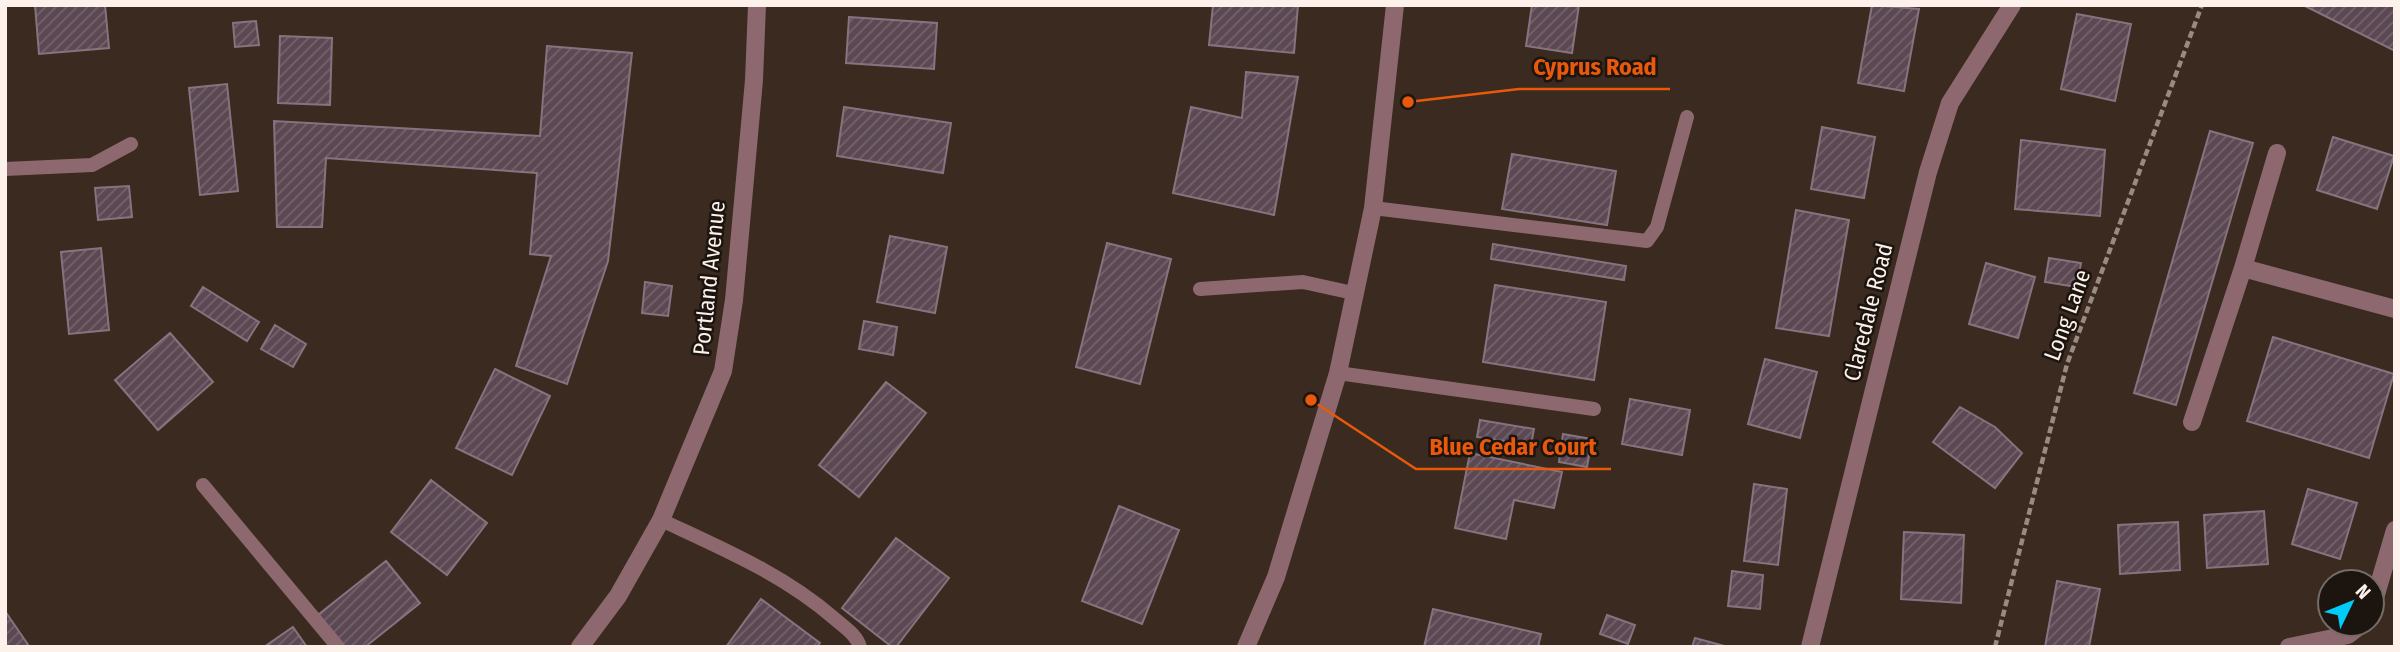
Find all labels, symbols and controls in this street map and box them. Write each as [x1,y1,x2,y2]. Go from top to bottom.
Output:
callout: Cyprus Road [1519,44,1670,89]
text: Cyprus Road [1533,53,1657,81]
street label: Portland Avenue [687,199,731,357]
street label: Claredale Road [1837,240,1899,384]
street label: Long Lane [2038,266,2096,364]
callout: Blue Cedar Court [1416,424,1611,469]
text: Blue Cedar Court [1429,433,1597,461]
north arrow [2316,568,2386,638]
text: N [2351,580,2375,604]

